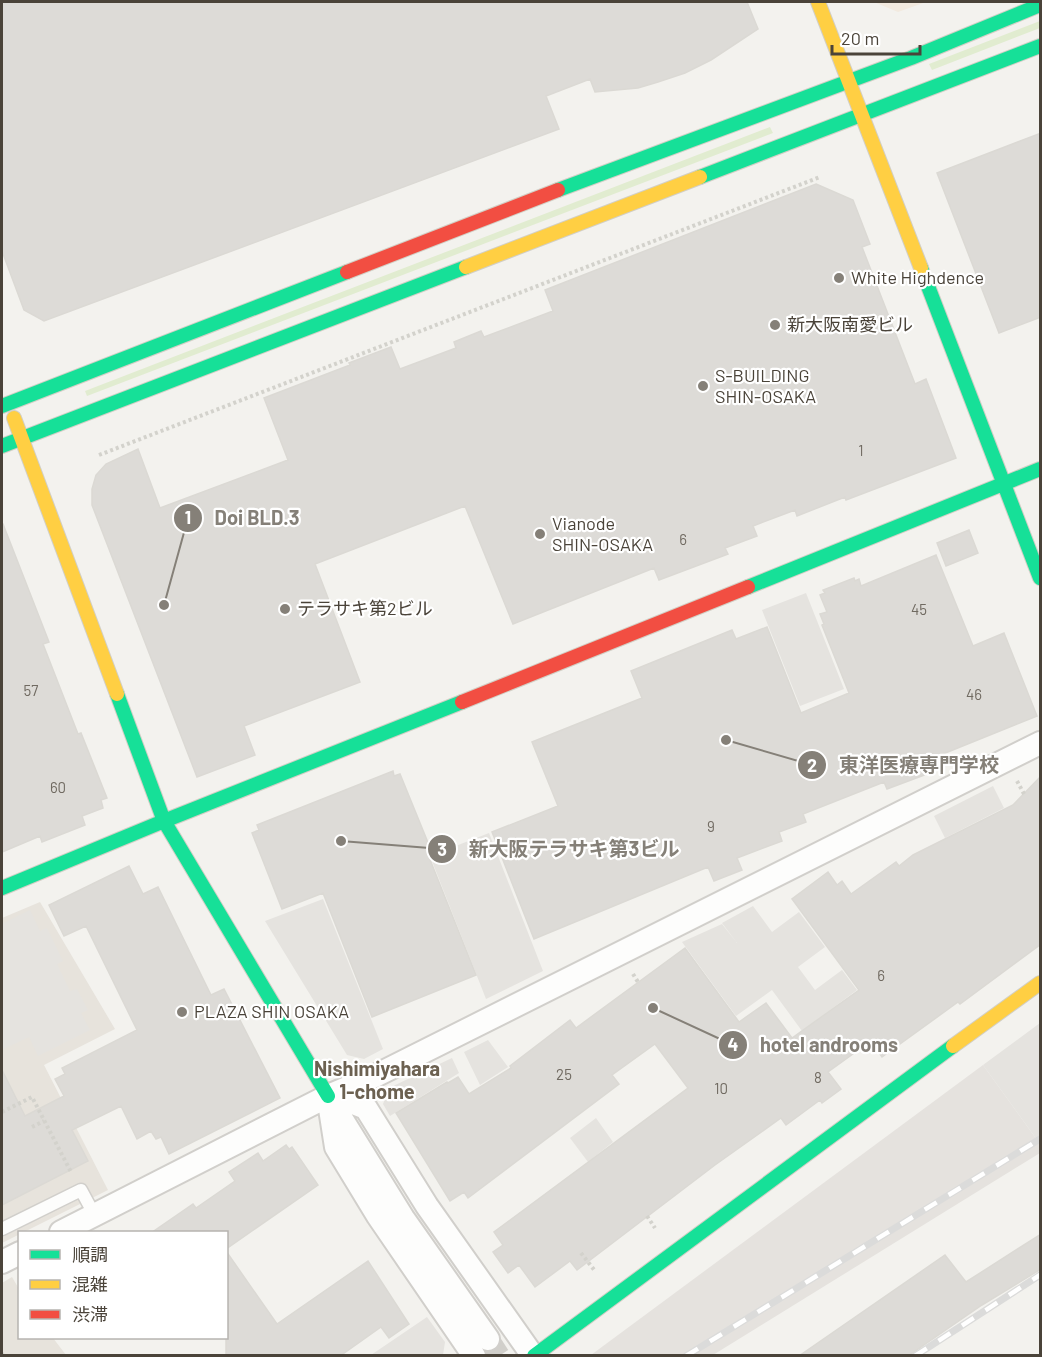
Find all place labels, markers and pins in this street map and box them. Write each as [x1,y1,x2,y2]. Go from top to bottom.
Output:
place label: White Highdence [851,266,984,288]
marker: White Highdence [832,271,846,285]
place label: 新大阪南愛ビル [787,313,913,335]
marker: 新大阪南愛ビル [768,318,782,332]
place label: S-BUILDING SHIN-OSAKA [715,364,816,407]
marker: S-BUILDING SHIN-OSAKA [696,379,710,393]
callout: Doi BLD.3 [173,499,312,537]
place label: Vianode SHIN-OSAKA [552,512,653,555]
marker: Vianode SHIN-OSAKA [533,527,547,541]
place label: テラサキ第2ビル [297,597,433,619]
marker: テラサキ第2ビル [278,602,292,616]
callout: 東洋医療専門学校 [797,746,1011,784]
callout: 新大阪テラサキ第3ビル [427,830,692,868]
place label: PLAZA SHIN OSAKA [194,1000,349,1022]
marker: PLAZA SHIN OSAKA [175,1005,189,1019]
callout: hotel androoms [718,1026,910,1064]

